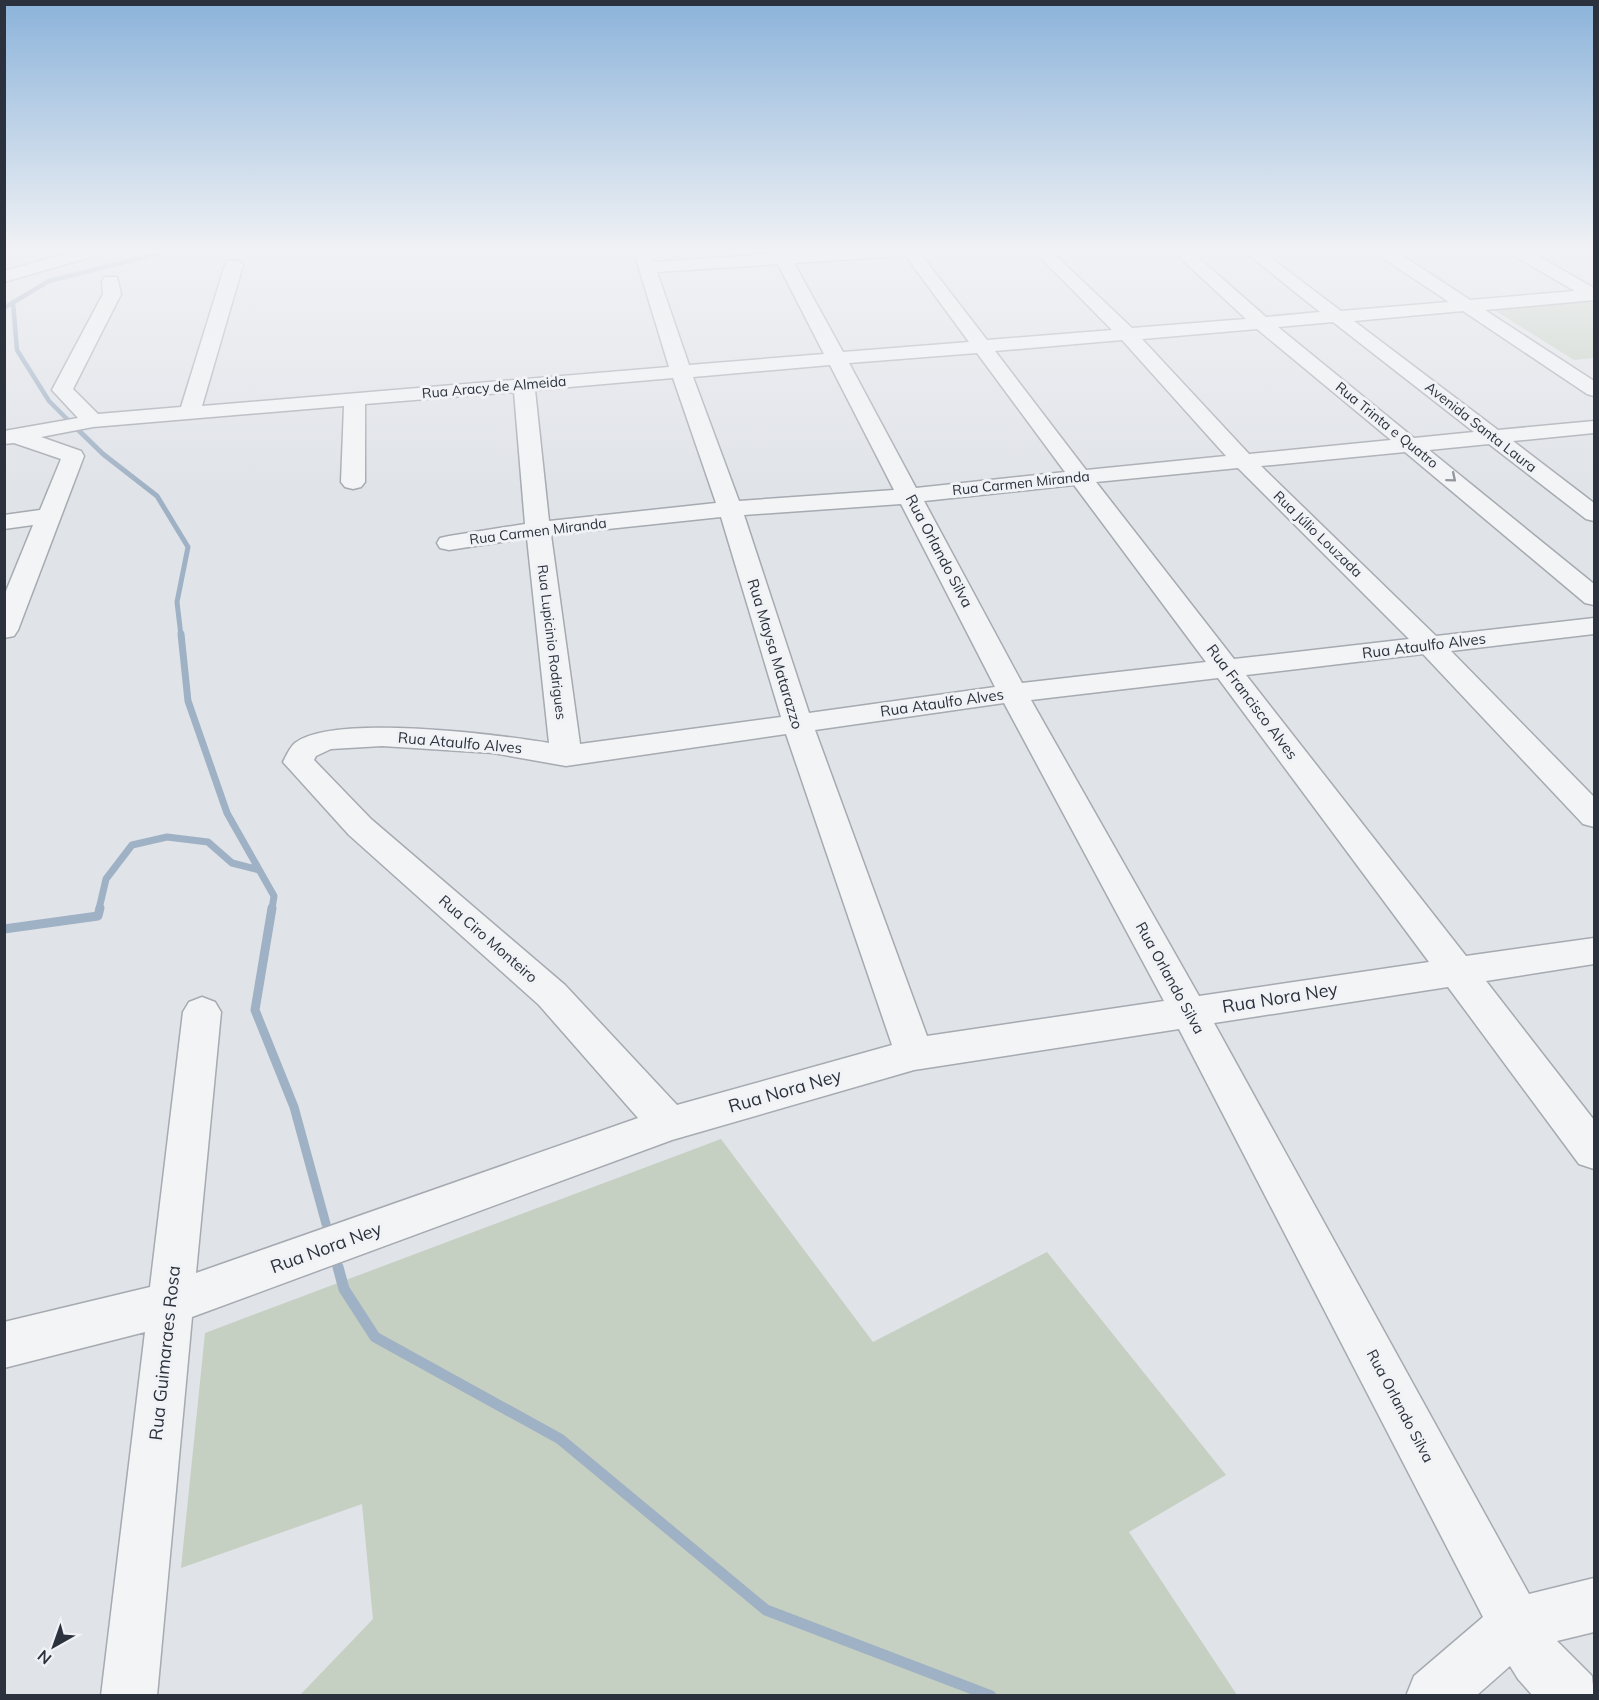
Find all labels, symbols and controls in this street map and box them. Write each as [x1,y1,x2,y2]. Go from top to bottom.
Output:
street label: Rua Aracy de Almeida [421,372,567,402]
street label: Rua Trinta e Quatro [1332,378,1442,472]
street label: Avenida Santa Laura [1422,378,1540,476]
street label: Rua Carmen Miranda [951,467,1091,499]
one-way arrow [1445,471,1456,482]
street label: Rua Júlio Louzada [1270,487,1366,581]
street label: Rua Orlando Silva [902,491,977,610]
street label: Rua Carmen Miranda [468,514,608,548]
street label: Rua Lupicinio Rodrigues [534,563,570,721]
street label: Rua Maysa Matarazzo [744,576,807,731]
street label: Rua Ataulfo Alves [1361,628,1487,663]
street label: Rua Francisco Alves [1203,640,1302,763]
street label: Rua Ataulfo Alves [879,684,1005,721]
street label: Rua Ataulfo Alves [397,728,523,757]
street label: Rua Ciro Monteiro [435,891,542,987]
street label: Rua Orlando Silva [1132,918,1209,1037]
street label: Rua Nora Ney [1220,977,1340,1018]
street label: Rua Nora Ney [726,1063,845,1118]
street label: Rua Nora Ney [267,1217,385,1278]
street label: Rua Guimaraes Rosa [144,1264,185,1442]
street label: Rua Orlando Silva [1363,1346,1438,1465]
north arrow [24,1616,84,1676]
text: N [33,1646,55,1669]

